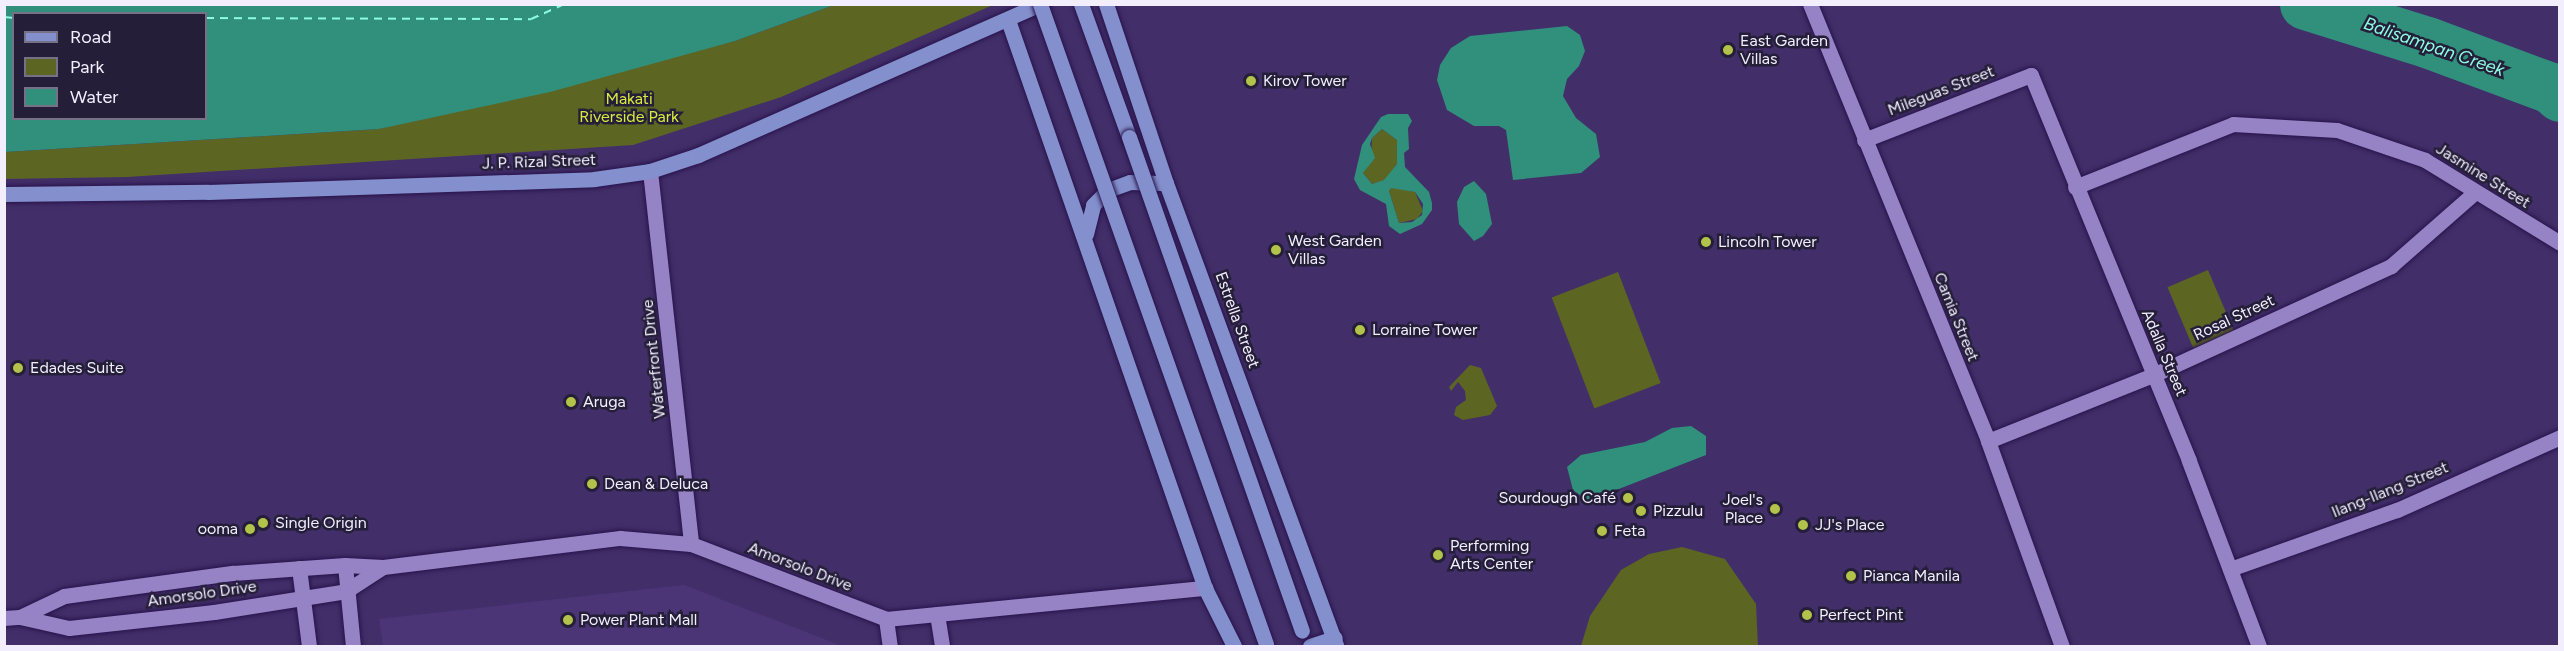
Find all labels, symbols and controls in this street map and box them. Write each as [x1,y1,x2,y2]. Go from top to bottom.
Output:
legend [12,12,207,120]
water label: Balisampan Creek [2361,13,2507,81]
text: Road [70,26,111,48]
place label: East Garden Villas [1740,31,1828,69]
marker: East Garden Villas [1721,43,1735,57]
text: Park [70,56,104,78]
street label: Mileguas Street [1885,62,1997,120]
place label: Kirov Tower [1263,71,1347,91]
marker: Kirov Tower [1244,74,1258,88]
text: Water [70,86,118,108]
park label: Makati Riverside Park [579,89,679,127]
street label: Jasmine Street [2432,139,2534,213]
street label: J. P. Rizal Street [482,150,596,174]
place label: West Garden Villas [1288,231,1382,269]
place label: Lincoln Tower [1718,232,1817,252]
marker: Lincoln Tower [1699,235,1713,249]
marker: West Garden Villas [1269,243,1283,257]
street label: Estrella Street [1211,269,1263,371]
street label: Camia Street [1930,270,1982,364]
street label: Rosal Street [2190,291,2278,345]
street label: Waterfront Drive [638,299,670,419]
street label: Adalla Street [2137,307,2191,399]
place label: Lorraine Tower [1372,320,1477,340]
marker: Lorraine Tower [1353,323,1367,337]
place label: Edades Suite [30,358,124,378]
marker: Edades Suite [11,361,25,375]
place label: Aruga [583,392,626,412]
marker: Aruga [564,395,578,409]
street label: Ilang-Ilang Street [2329,458,2451,522]
place label: Dean & Deluca [604,474,708,494]
marker: Dean & Deluca [585,477,599,491]
place label: Sourdough Café [1498,488,1616,508]
place label: Joel's Place [1723,490,1763,528]
marker: Sourdough Café [1621,491,1635,505]
place label: Pizzulu [1653,501,1703,521]
marker: Joel's Place [1768,502,1782,516]
marker: Pizzulu [1634,504,1648,518]
place label: Single Origin [275,513,367,533]
place label: JJ's Place [1815,515,1884,535]
marker: Single Origin [256,516,270,530]
marker: JJ's Place [1796,518,1810,532]
place label: ooma [198,519,238,539]
place label: Feta [1614,521,1645,541]
marker: ooma [243,522,257,536]
marker: Feta [1595,524,1609,538]
place label: Performing Arts Center [1450,536,1533,574]
street label: Amorsolo Drive [745,538,855,596]
marker: Performing Arts Center [1431,548,1445,562]
place label: Pianca Manila [1863,566,1960,586]
marker: Pianca Manila [1844,569,1858,583]
street label: Amorsolo Drive [146,577,258,611]
place label: Perfect Pint [1819,605,1903,625]
marker: Perfect Pint [1800,608,1814,622]
place label: Power Plant Mall [580,610,697,630]
marker: Power Plant Mall [561,613,575,627]

